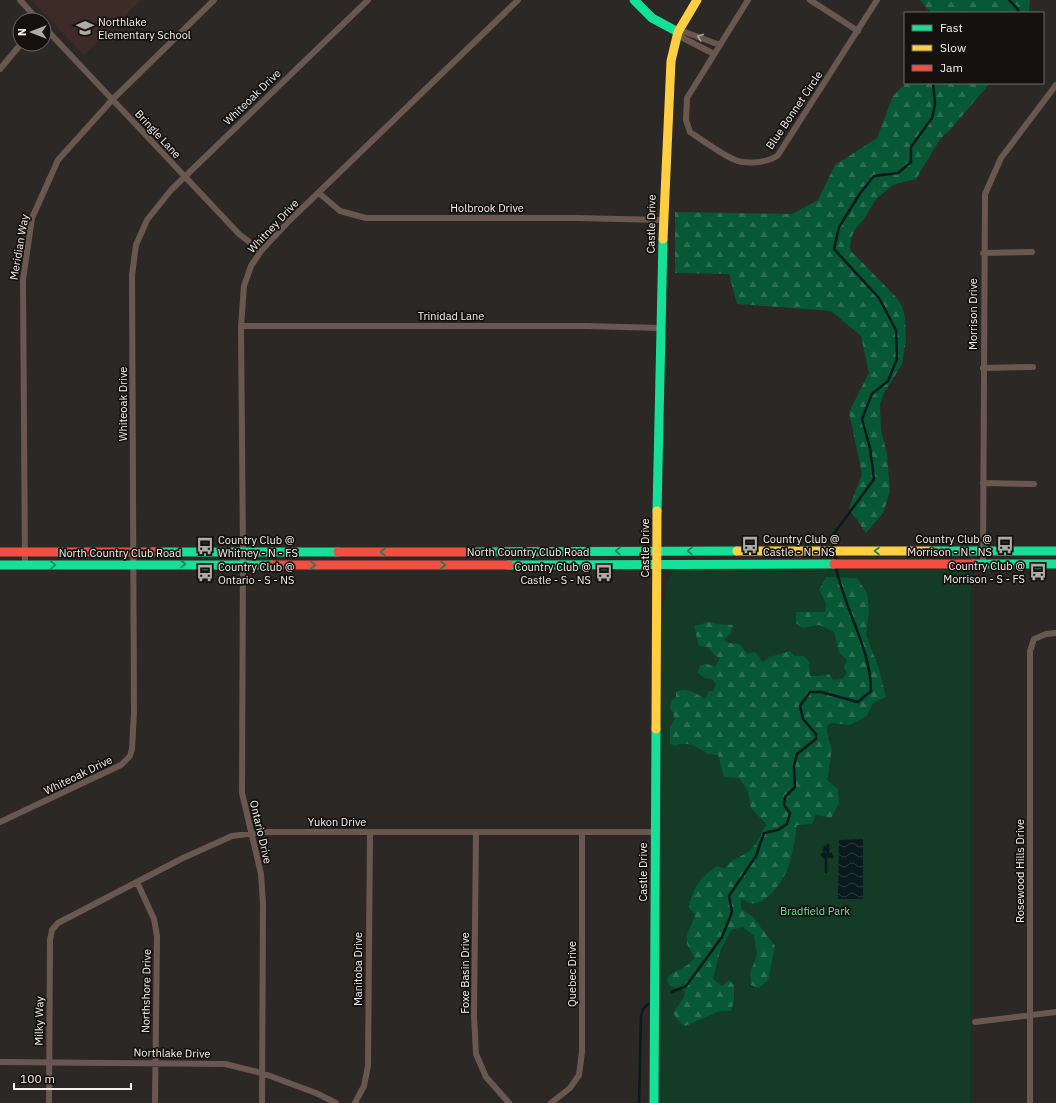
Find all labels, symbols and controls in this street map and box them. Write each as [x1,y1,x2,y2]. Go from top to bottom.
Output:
north arrow [12,12,52,52]
legend [904,12,1044,84]
place label: Northlake Elementary School [98,15,191,42]
school or university icon: Northlake Elementary School [75,18,95,38]
text: Fast [940,20,963,35]
text: N [15,28,29,36]
one-way arrow [696,33,703,42]
text: Slow [940,40,966,55]
text: Jam [940,60,963,75]
street label: Whiteoak Drive [220,66,284,128]
street label: Blue Bonnet Circle [763,68,825,152]
street label: Bringle Lane [132,107,184,161]
street label: Castle Drive [643,194,659,254]
street label: Whitney Drive [245,196,301,256]
street label: Holbrook Drive [450,201,524,215]
street label: Meridian Way [6,212,32,281]
street label: Morrison Drive [966,278,980,350]
street label: Trinidad Lane [418,309,484,323]
street label: Whiteoak Drive [116,367,130,441]
street label: Castle Drive [638,518,652,578]
place label: Country Club @ Castle - N - NS [763,532,840,559]
place label: Country Club @ Morrison - N - NS [907,532,992,559]
place label: Country Club @ Whitney - N - FS [218,533,298,560]
bus stop icon: Country Club @ Castle - N - NS [740,535,760,555]
bus stop icon: Country Club @ Morrison - N - NS [995,535,1015,555]
bus stop icon: Country Club @ Whitney - N - FS [195,536,215,556]
street label: North Country Club Road [467,545,589,559]
street label: North Country Club Road [59,546,181,560]
one-way arrow [615,547,621,555]
one-way arrow [687,547,693,555]
one-way arrow [874,547,880,555]
one-way arrow [380,548,386,556]
place label: Country Club @ Morrison - S - FS [943,559,1025,586]
one-way arrow [180,560,186,569]
place label: Country Club @ Ontario - S - NS [218,560,295,587]
place label: Country Club @ Castle - S - NS [515,560,591,587]
one-way arrow [50,561,56,569]
one-way arrow [310,561,316,569]
one-way arrow [440,561,446,569]
bus stop icon: Country Club @ Morrison - S - FS [1028,562,1048,582]
bus stop icon: Country Club @ Ontario - S - NS [195,563,215,583]
bus stop icon: Country Club @ Castle - S - NS [594,563,614,583]
street label: Whiteoak Drive [41,752,115,798]
street label: Ontario Drive [247,799,275,865]
street label: Yukon Drive [308,815,366,829]
street label: Rosewood Hills Drive [1013,819,1027,923]
street label: Castle Drive [636,842,650,902]
park label: Bradfield Park [780,904,850,918]
street label: Manitoba Drive [351,932,365,1006]
street label: Foxe Basin Drive [458,932,472,1014]
street label: Quebec Drive [565,941,579,1007]
street label: Northshore Drive [138,949,154,1033]
street label: Milky Way [32,996,46,1046]
street label: Northlake Drive [133,1045,211,1061]
scale bar [14,1065,131,1091]
text: 100 m [20,1071,55,1086]

